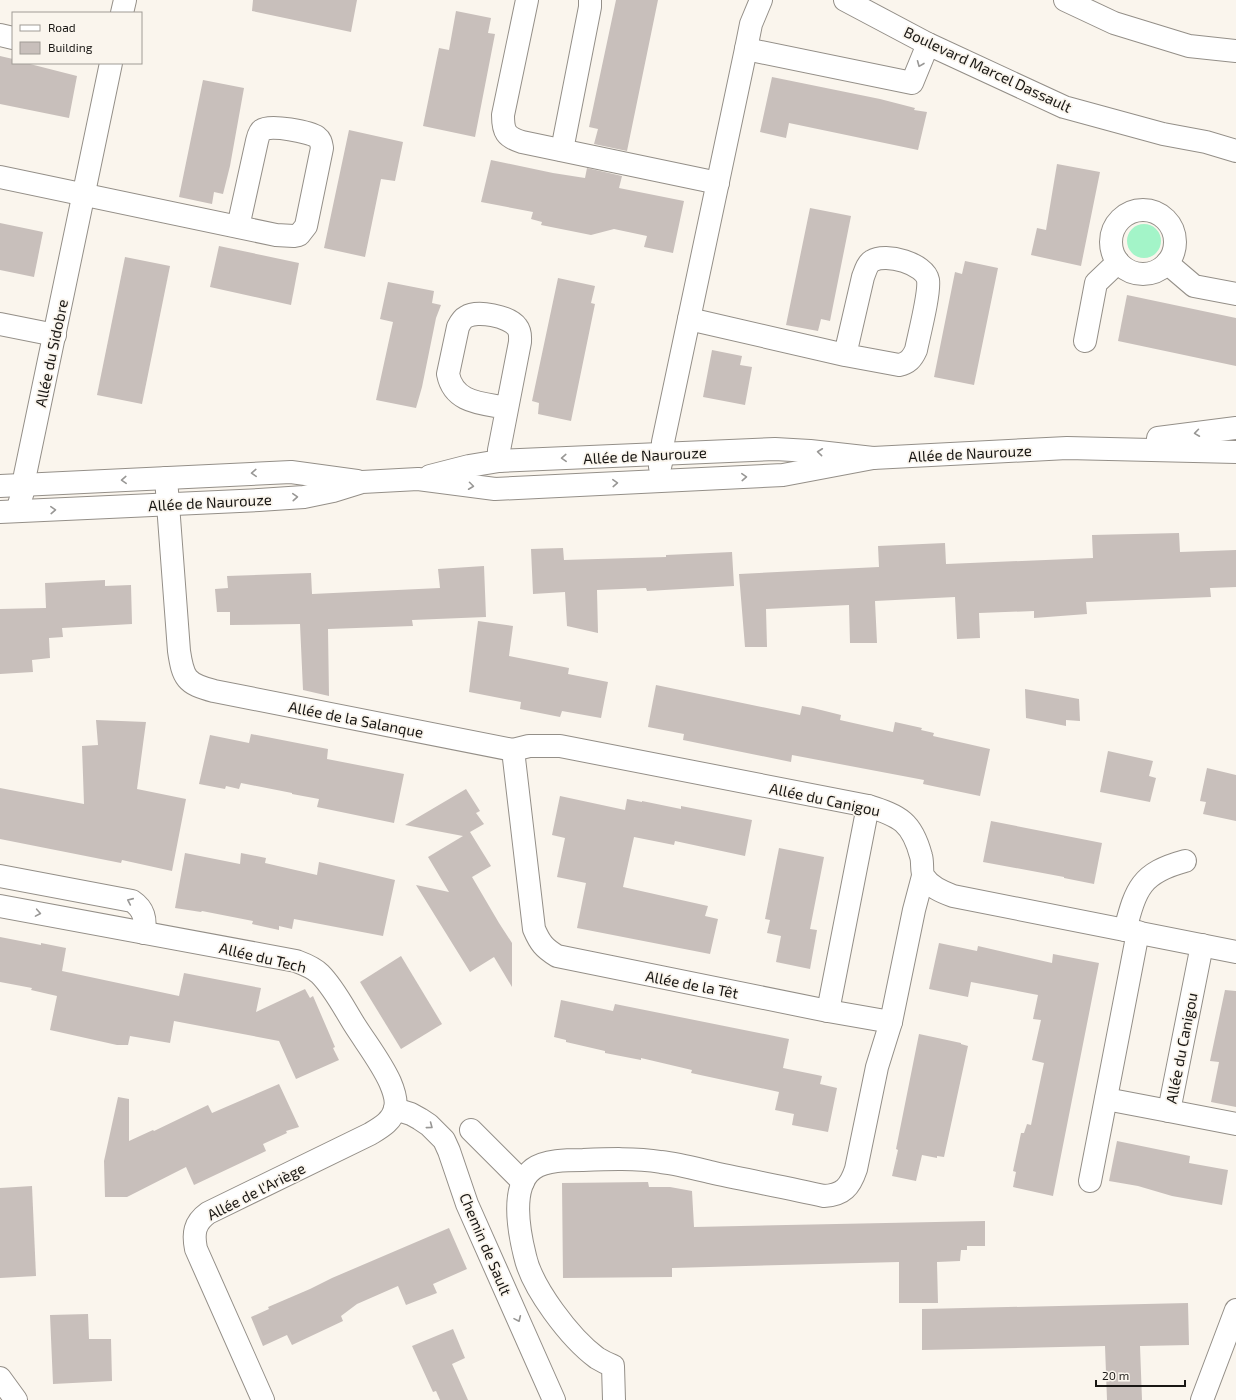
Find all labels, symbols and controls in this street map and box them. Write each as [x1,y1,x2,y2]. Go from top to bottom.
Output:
legend [12,12,142,64]
text: Road [48,20,76,34]
street label: Boulevard Marcel Dassault [901,22,1075,116]
text: Building [48,40,93,54]
one-way arrow [917,60,925,67]
street label: Allée du Sidobre [31,297,71,409]
one-way arrow [1194,428,1200,437]
street label: Allée de Naurouze [908,441,1032,465]
street label: Allée de Naurouze [583,443,707,467]
one-way arrow [817,448,823,457]
one-way arrow [561,454,567,463]
one-way arrow [251,469,257,478]
one-way arrow [741,473,747,482]
one-way arrow [121,476,127,484]
one-way arrow [612,479,618,488]
one-way arrow [468,481,474,490]
street label: Allée de Naurouze [148,490,272,514]
one-way arrow [292,493,298,502]
one-way arrow [50,505,56,514]
street label: Allée de la Salanque [287,697,425,741]
street label: Allée du Canigou [768,778,882,820]
one-way arrow [126,898,134,906]
one-way arrow [35,909,41,917]
street label: Allée du Tech [218,938,308,976]
street label: Allée de la Têt [644,966,740,1002]
street label: Allée du Canigou [1161,991,1201,1105]
one-way arrow [426,1121,433,1129]
street label: Allée de l'Ariège [204,1158,308,1224]
street label: Chemin de Sault [456,1190,516,1298]
one-way arrow [514,1315,522,1322]
scale bar [1096,1362,1185,1388]
text: 20 m [1102,1368,1129,1382]

